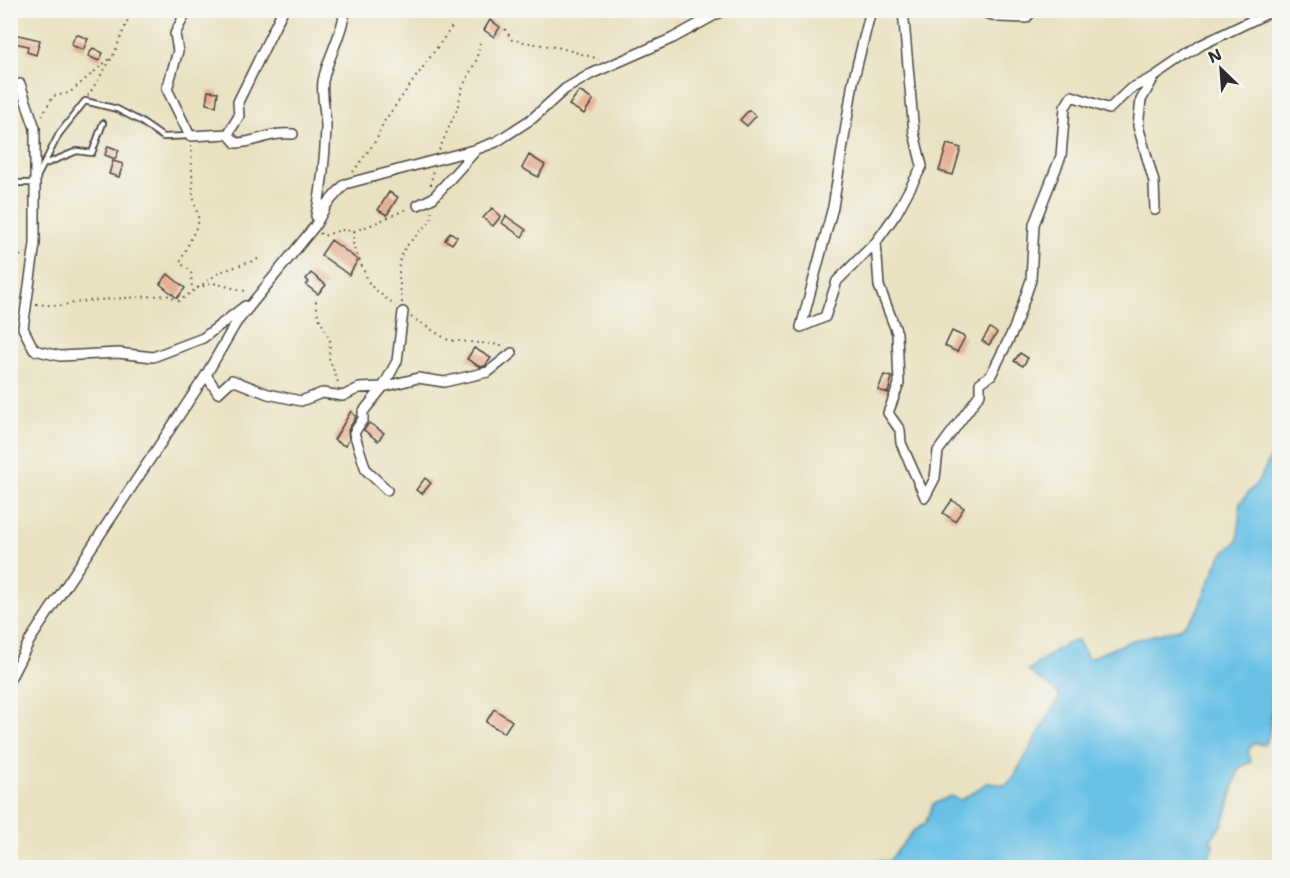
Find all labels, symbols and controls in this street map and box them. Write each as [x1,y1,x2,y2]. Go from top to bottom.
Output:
north arrow [1191,39,1251,99]
text: N [1205,44,1225,68]

